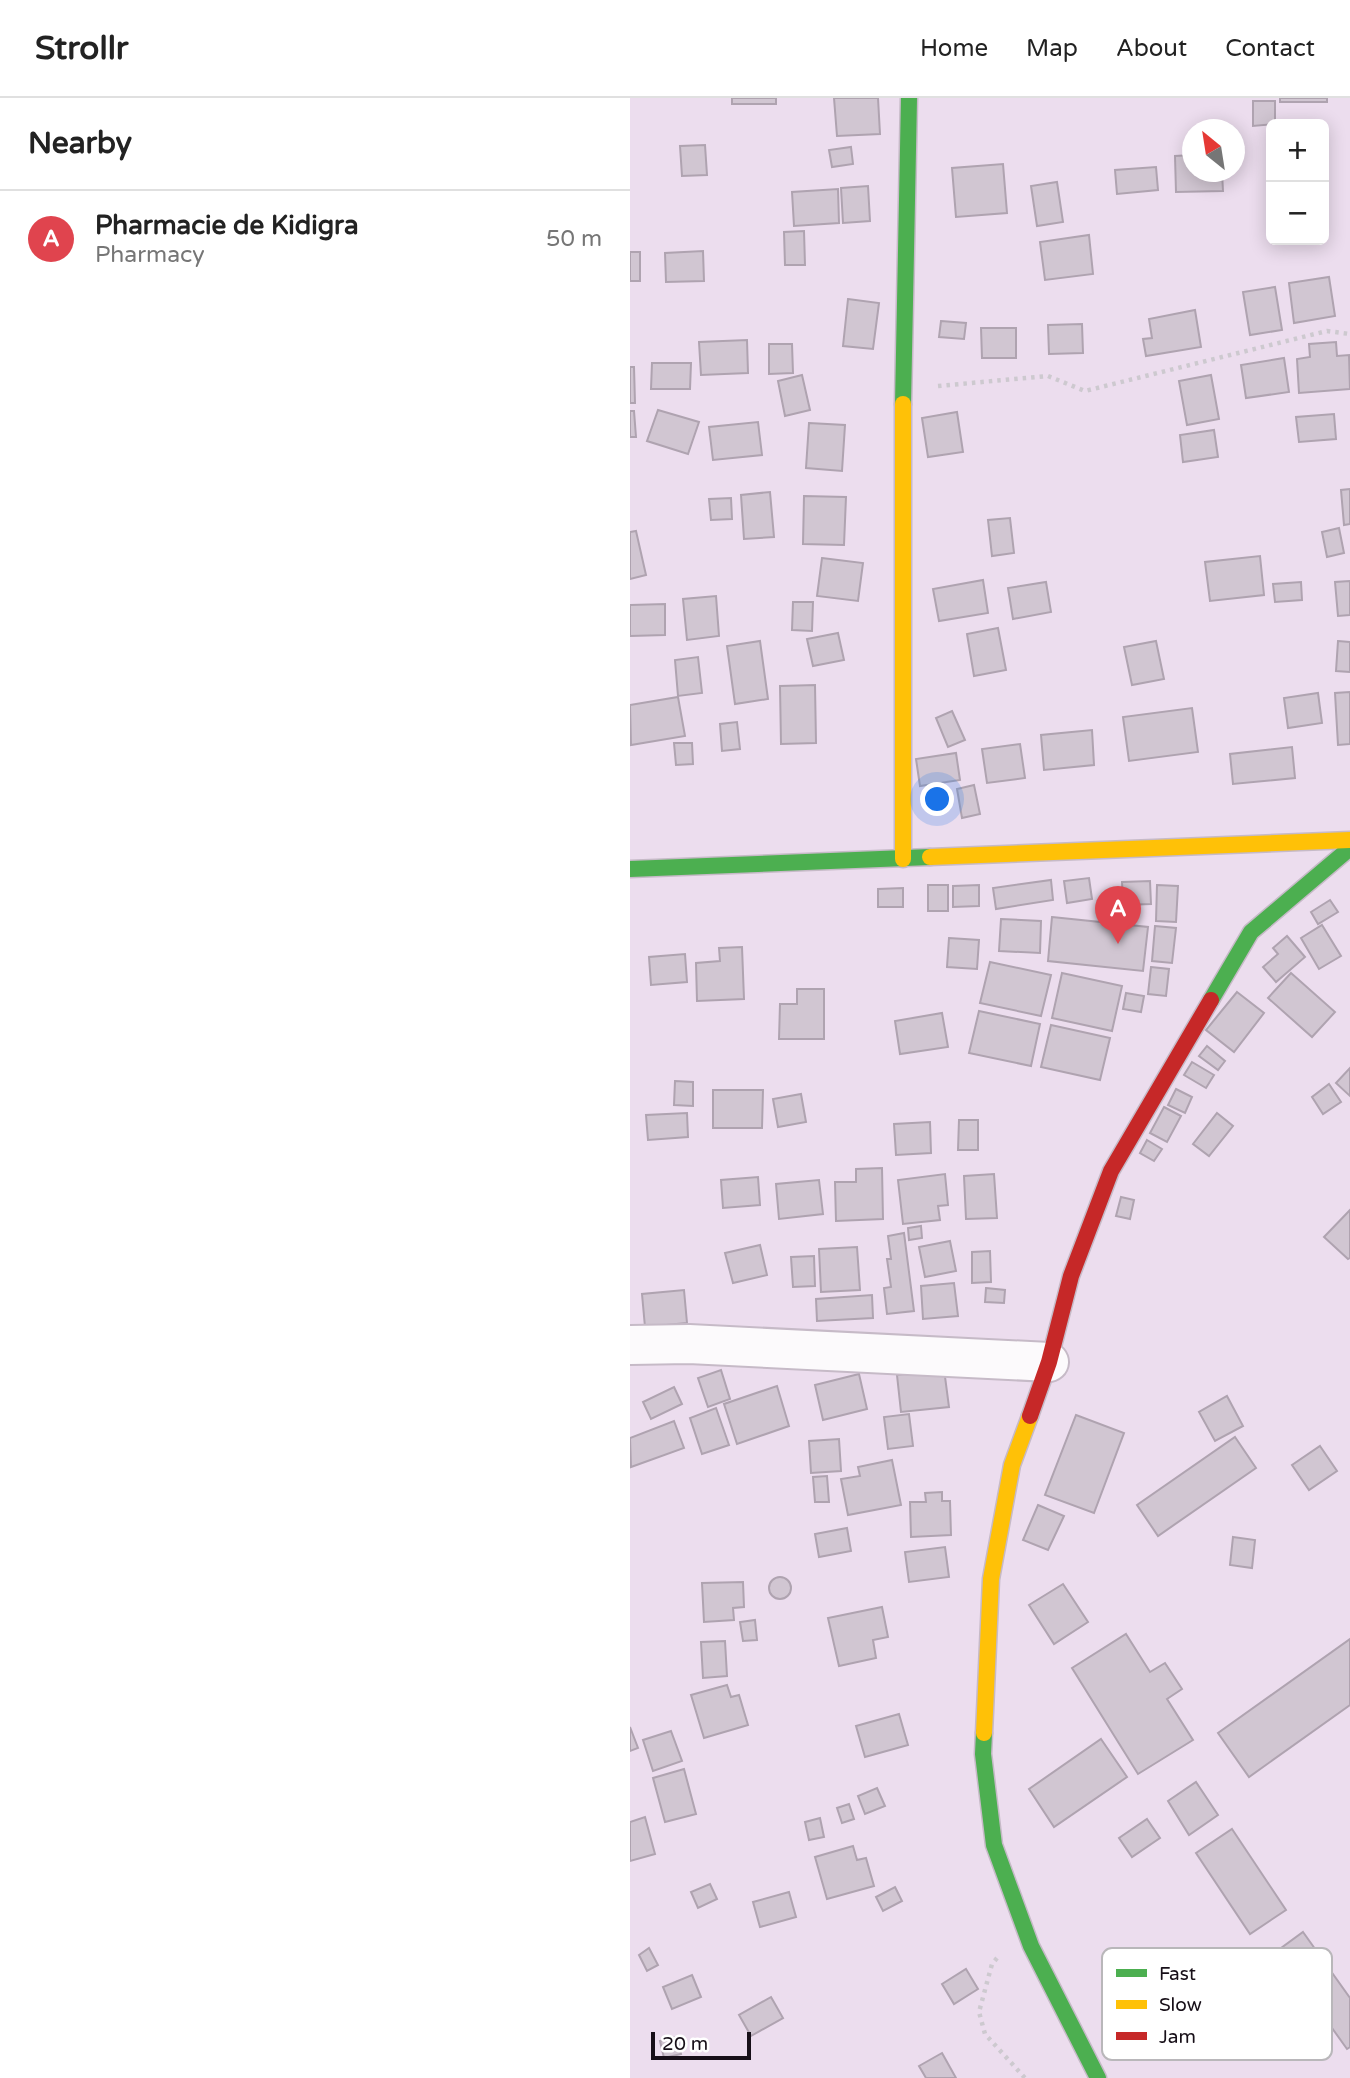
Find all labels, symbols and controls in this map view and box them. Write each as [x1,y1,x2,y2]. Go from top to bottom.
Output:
text: Strollr [35,29,129,68]
text: Home [920,34,988,63]
text: Map [1026,34,1078,63]
text: About [1116,34,1187,63]
text: Contact [1225,34,1315,63]
north arrow [1182,119,1245,182]
map controls [1266,119,1329,245]
button: + [1266,119,1329,182]
text: Nearby [28,125,132,162]
button: − [1266,182,1329,245]
text: Pharmacie de Kidigra [95,210,359,241]
text: A [42,225,60,253]
text: 50 m [546,225,602,253]
text: Pharmacy [95,241,205,269]
your location [920,782,954,816]
pin: A [1095,886,1141,944]
legend [1102,1948,1332,2060]
text: Fast [1159,1963,1196,1985]
text: Slow [1159,1994,1202,2016]
text: Jam [1159,2026,1196,2048]
scale bar [651,2029,751,2061]
text: 20 m [662,2033,708,2055]

